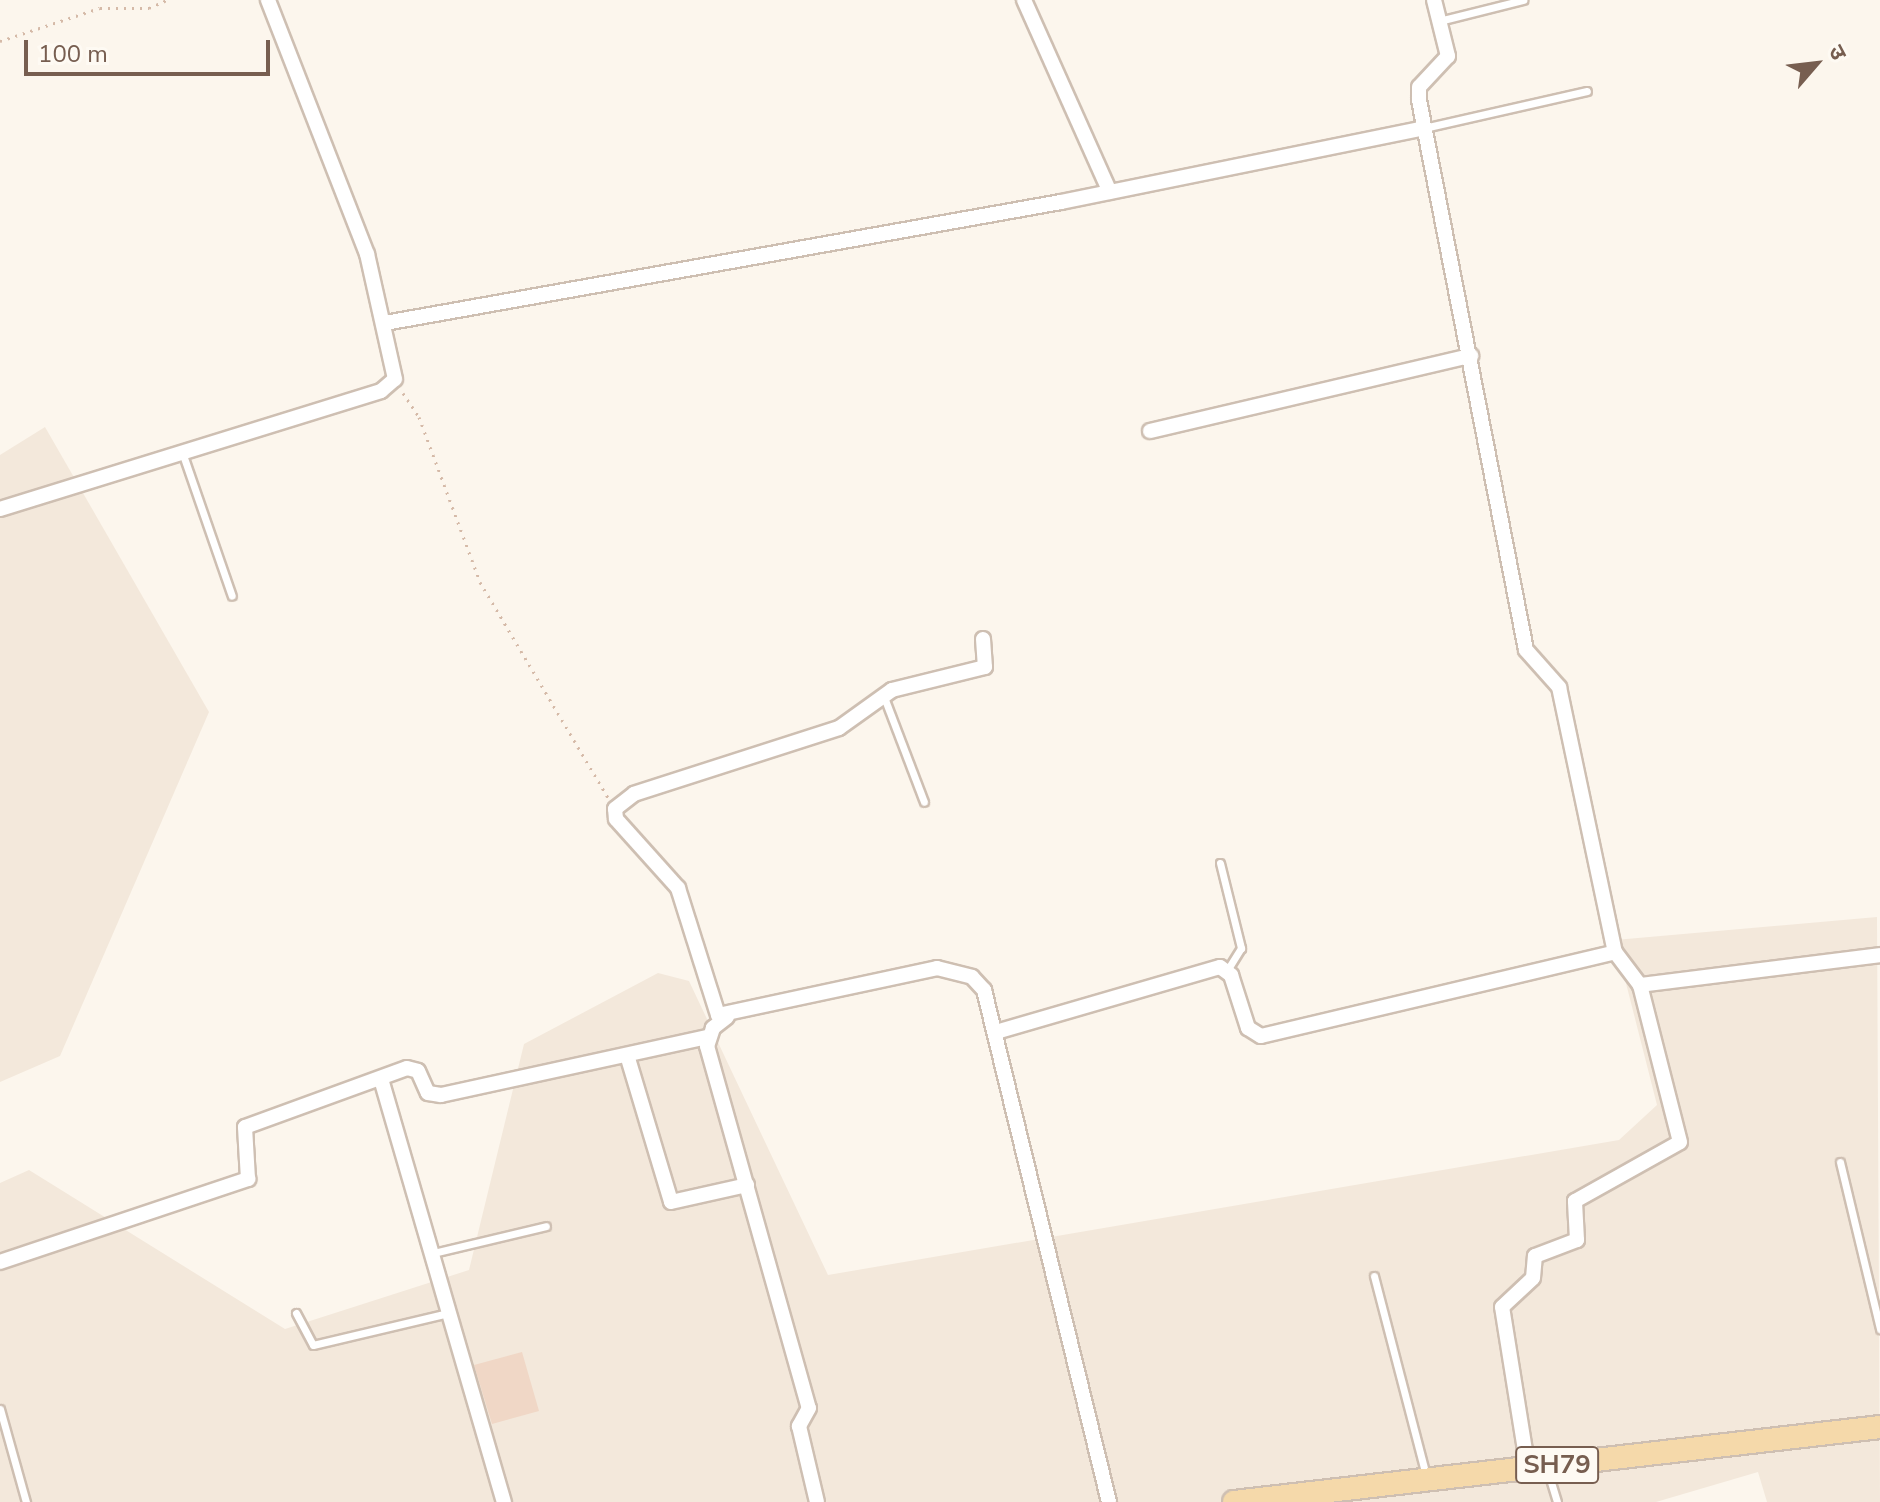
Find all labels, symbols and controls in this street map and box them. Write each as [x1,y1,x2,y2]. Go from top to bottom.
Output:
scale bar [28,24,274,74]
north arrow [1776,24,1856,104]
text: 100 m [38,38,108,70]
text: उ [1821,40,1853,65]
road number: SH79 [1515,1443,1599,1487]

